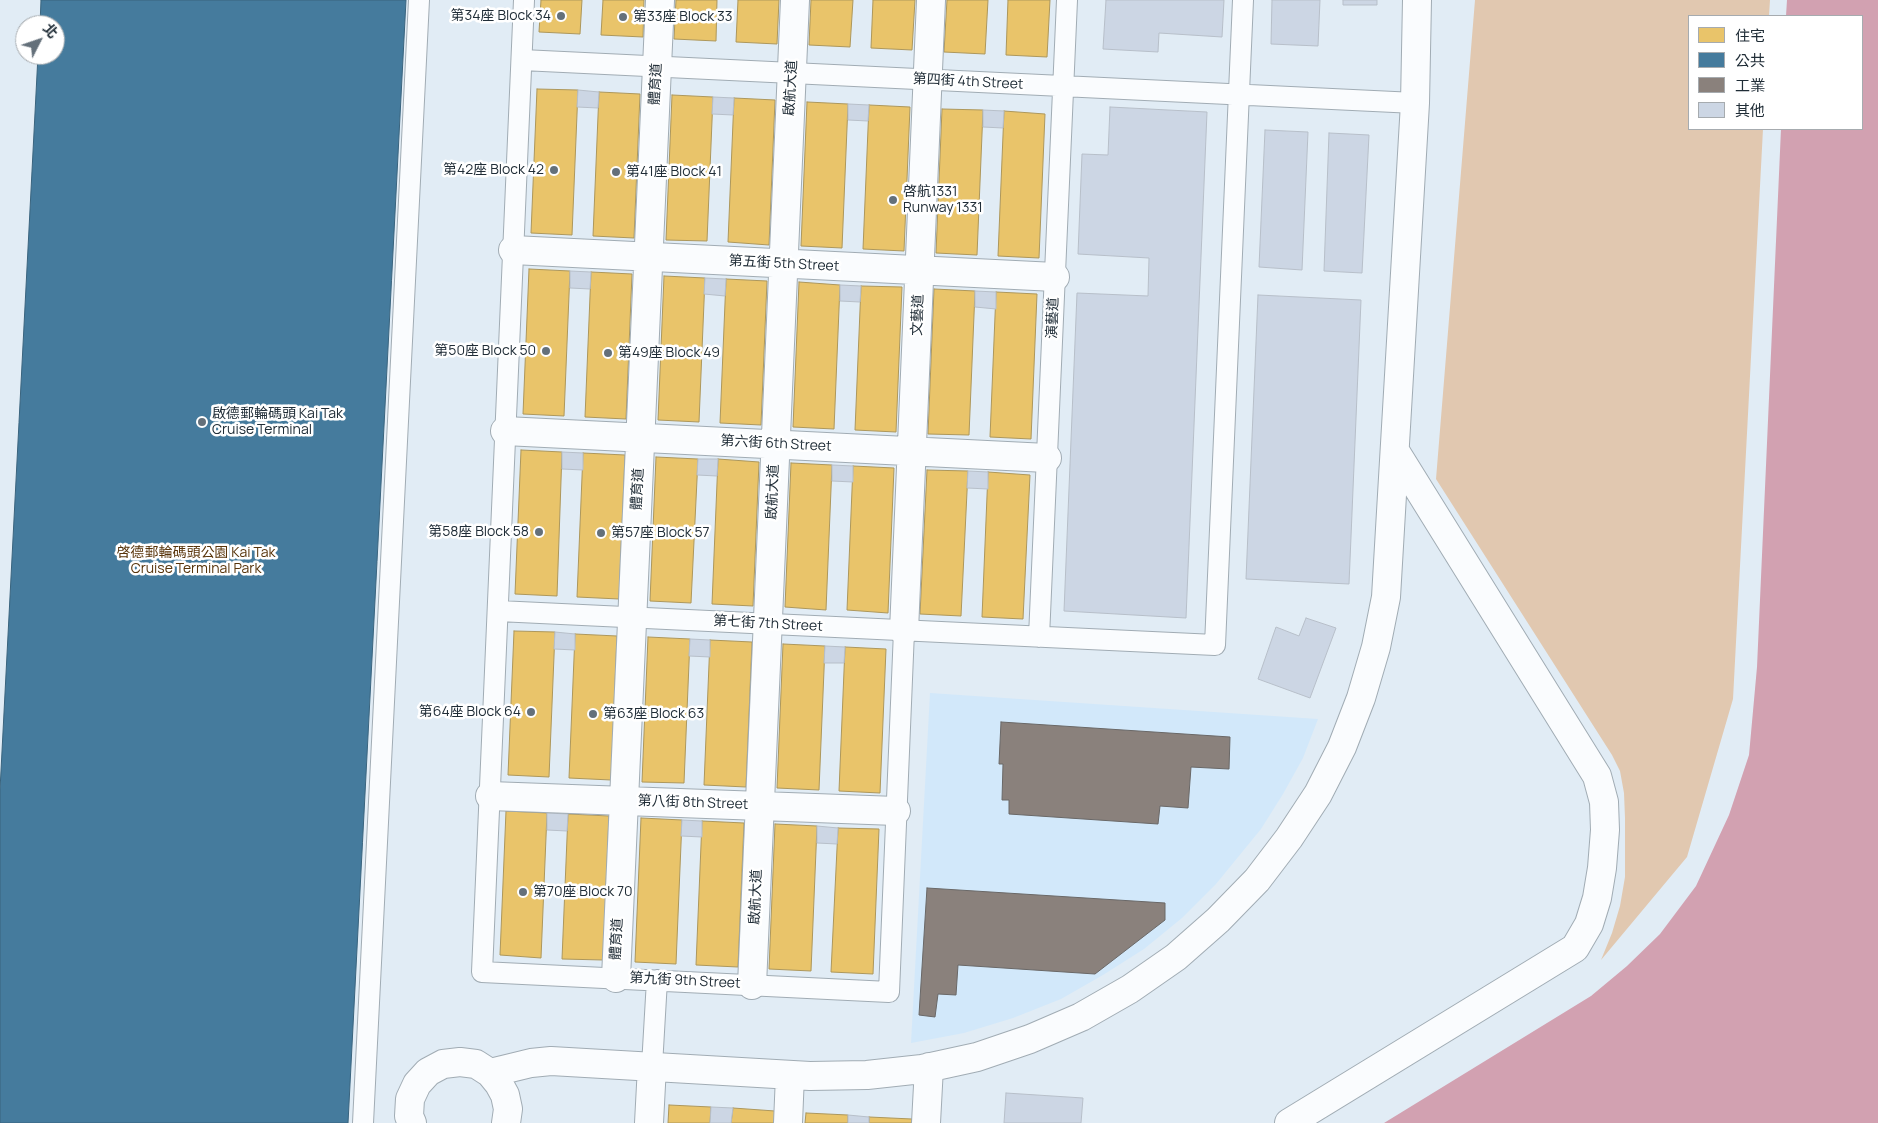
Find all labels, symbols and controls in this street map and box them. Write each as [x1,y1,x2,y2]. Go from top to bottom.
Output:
place label: 第34座 Block 34 [451,8,551,24]
place label: 第33座 Block 33 [633,9,732,25]
marker: 第34座 Block 34 [555,10,567,22]
marker: 第33座 Block 33 [617,11,629,23]
north arrow [15,15,65,65]
legend [1688,15,1863,130]
text: 北 [39,19,63,42]
text: 住宅 [1735,25,1765,46]
text: 公共 [1735,50,1765,71]
street label: 啟航大道 [781,60,801,116]
street label: 體育道 [647,63,665,105]
street label: 第四街 4th Street [912,71,1024,93]
text: 工業 [1735,75,1765,96]
text: 其他 [1735,100,1765,121]
place label: 第42座 Block 42 [443,162,544,178]
marker: 第42座 Block 42 [548,164,560,176]
place label: 第41座 Block 41 [626,164,722,180]
marker: 第41座 Block 41 [610,166,622,178]
place label: 啓航1331 Runway 1331 [903,184,983,216]
marker: 啓航1331 Runway 1331 [887,194,899,206]
street label: 第五街 5th Street [728,253,840,275]
street label: 文藝道 [909,294,927,336]
street label: 演藝道 [1044,297,1062,339]
place label: 第50座 Block 50 [434,343,536,359]
marker: 第50座 Block 50 [540,345,552,357]
place label: 第49座 Block 49 [618,345,720,361]
marker: 第49座 Block 49 [602,347,614,359]
place label: 啟德郵輪碼頭 Kai Tak Cruise Terminal [212,406,343,438]
marker: 啟德郵輪碼頭 Kai Tak Cruise Terminal [196,416,208,428]
street label: 第六街 6th Street [720,433,832,455]
street label: 啟航大道 [764,464,782,520]
street label: 體育道 [629,468,647,510]
place label: 第58座 Block 58 [428,524,529,540]
place label: 第57座 Block 57 [611,525,710,541]
marker: 第58座 Block 58 [533,526,545,538]
marker: 第57座 Block 57 [595,527,607,539]
park label: 啓德郵輪碼頭公園 Kai Tak Cruise Terminal Park [116,545,276,578]
street label: 第七街 7th Street [713,613,823,635]
place label: 第64座 Block 64 [419,704,521,720]
marker: 第64座 Block 64 [525,706,537,718]
place label: 第63座 Block 63 [603,706,704,722]
marker: 第63座 Block 63 [587,708,599,720]
street label: 第八街 8th Street [637,793,749,813]
street label: 啟航大道 [747,869,765,925]
place label: 第70座 Block 70 [533,884,633,900]
marker: 第70座 Block 70 [517,886,529,898]
street label: 體育道 [608,918,626,960]
street label: 第九街 9th Street [629,970,741,992]

